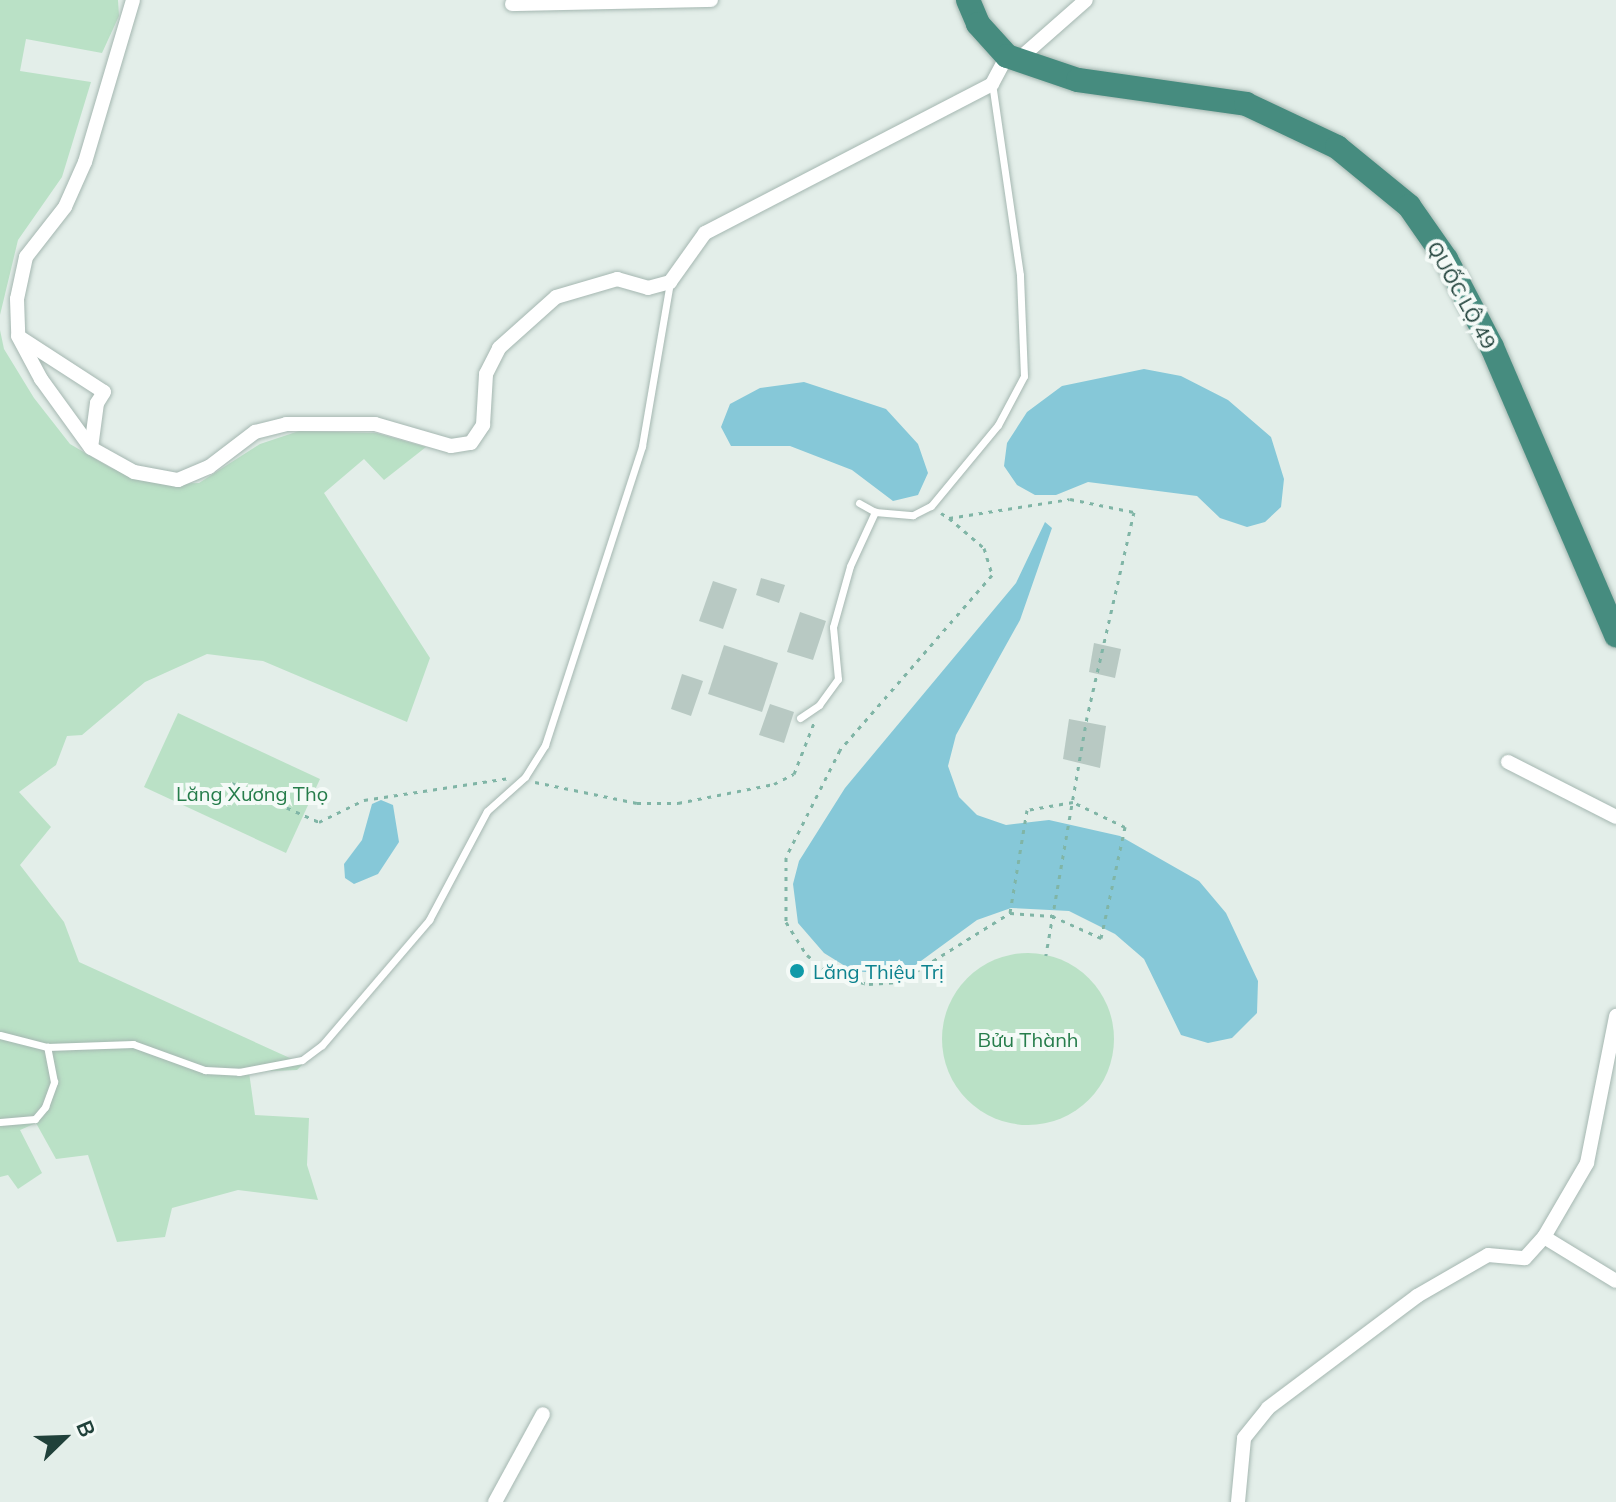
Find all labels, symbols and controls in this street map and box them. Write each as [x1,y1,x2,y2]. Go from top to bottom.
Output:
street label: QUỐC LỘ 49 [1423,237,1501,353]
park label: Lăng Xương Thọ [176,781,328,805]
place label: Lăng Thiệu Trị [813,959,944,983]
marker: Lăng Thiệu Trị [788,962,806,980]
park label: Bửu Thành [977,1027,1079,1051]
north arrow [24,1398,104,1478]
text: B [70,1416,102,1441]

